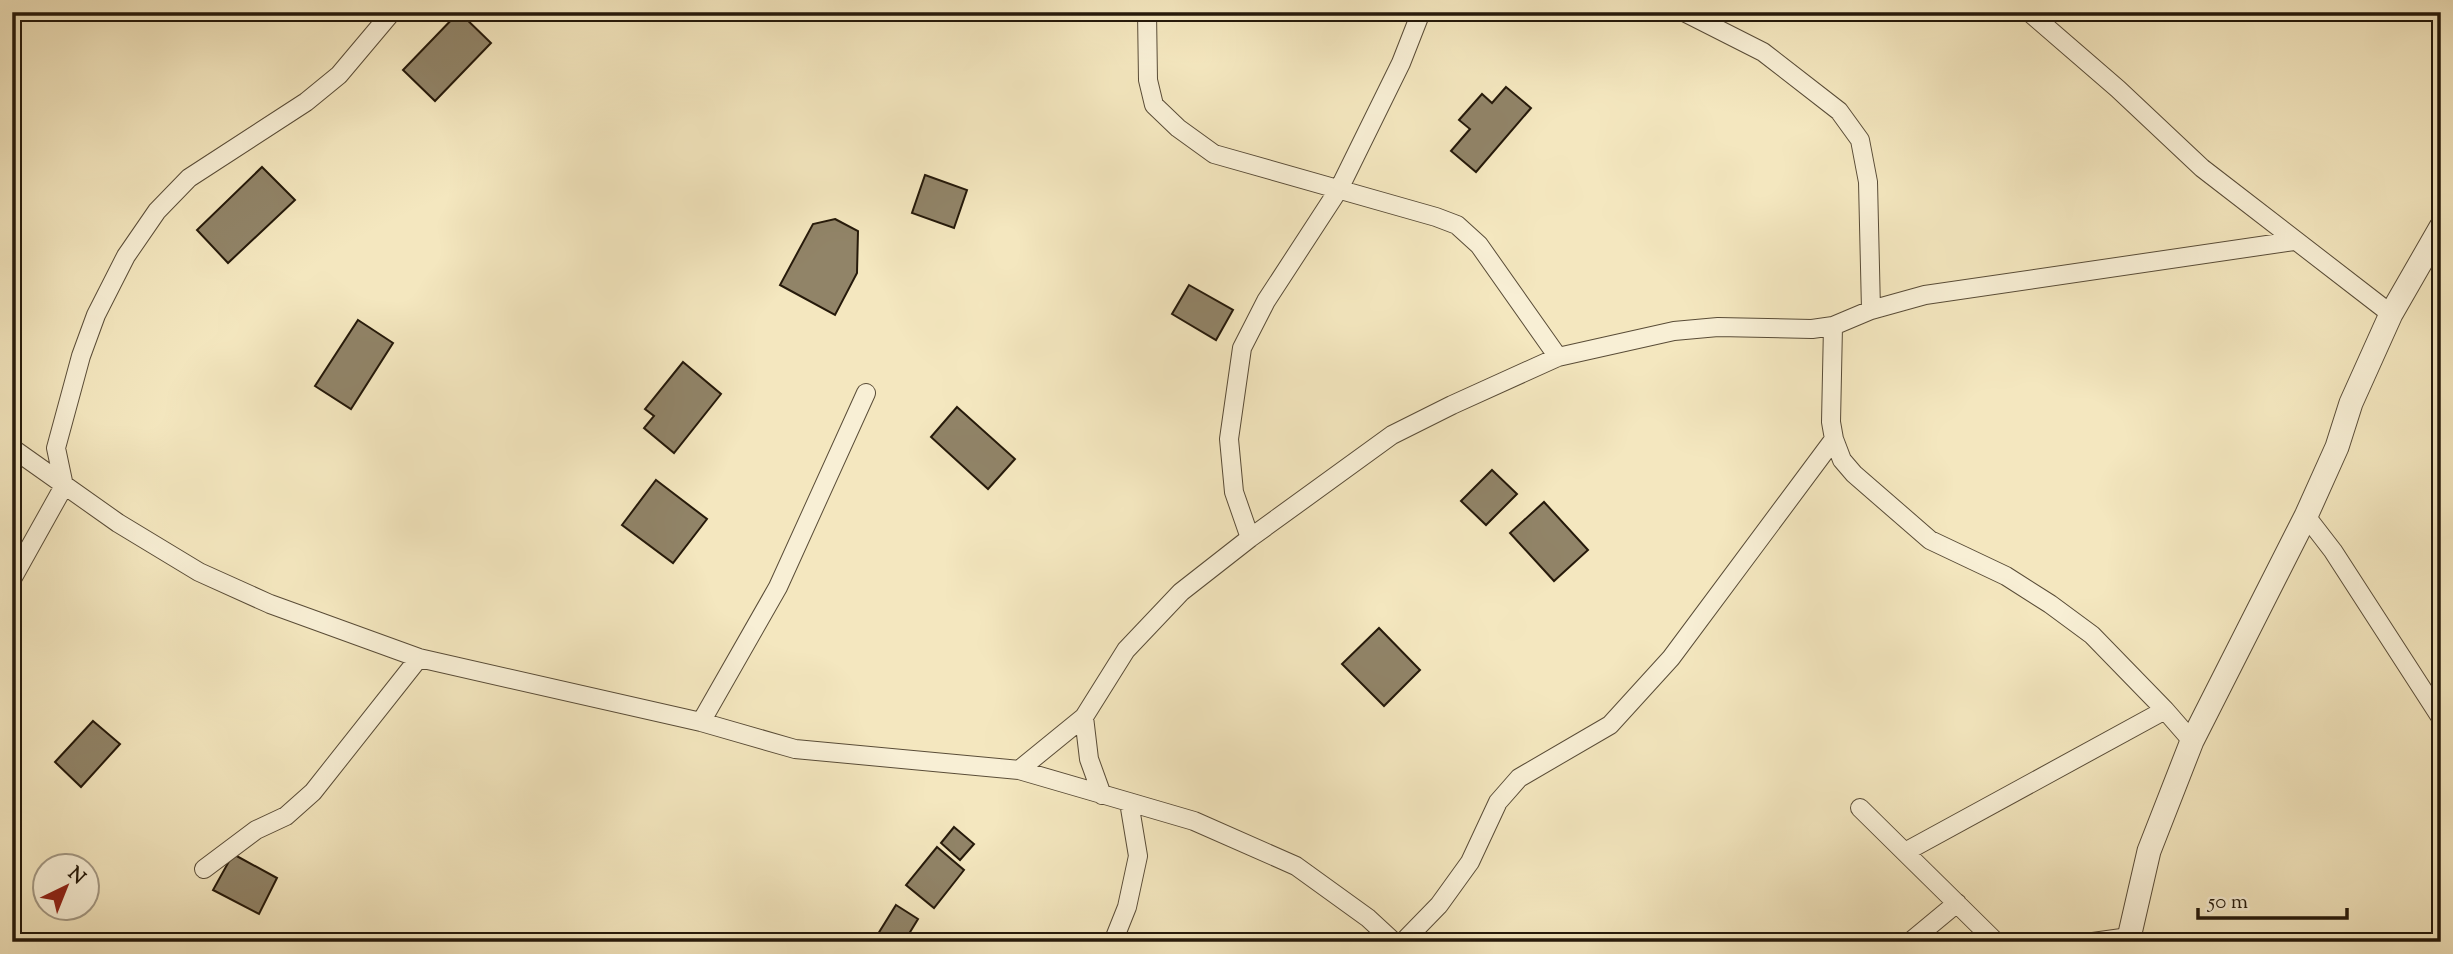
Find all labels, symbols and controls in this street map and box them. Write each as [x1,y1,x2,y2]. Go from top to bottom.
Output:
north arrow [32,852,102,922]
text: N [61,861,91,891]
scale bar [2198,877,2346,921]
text: 50 m [2207,888,2248,918]

